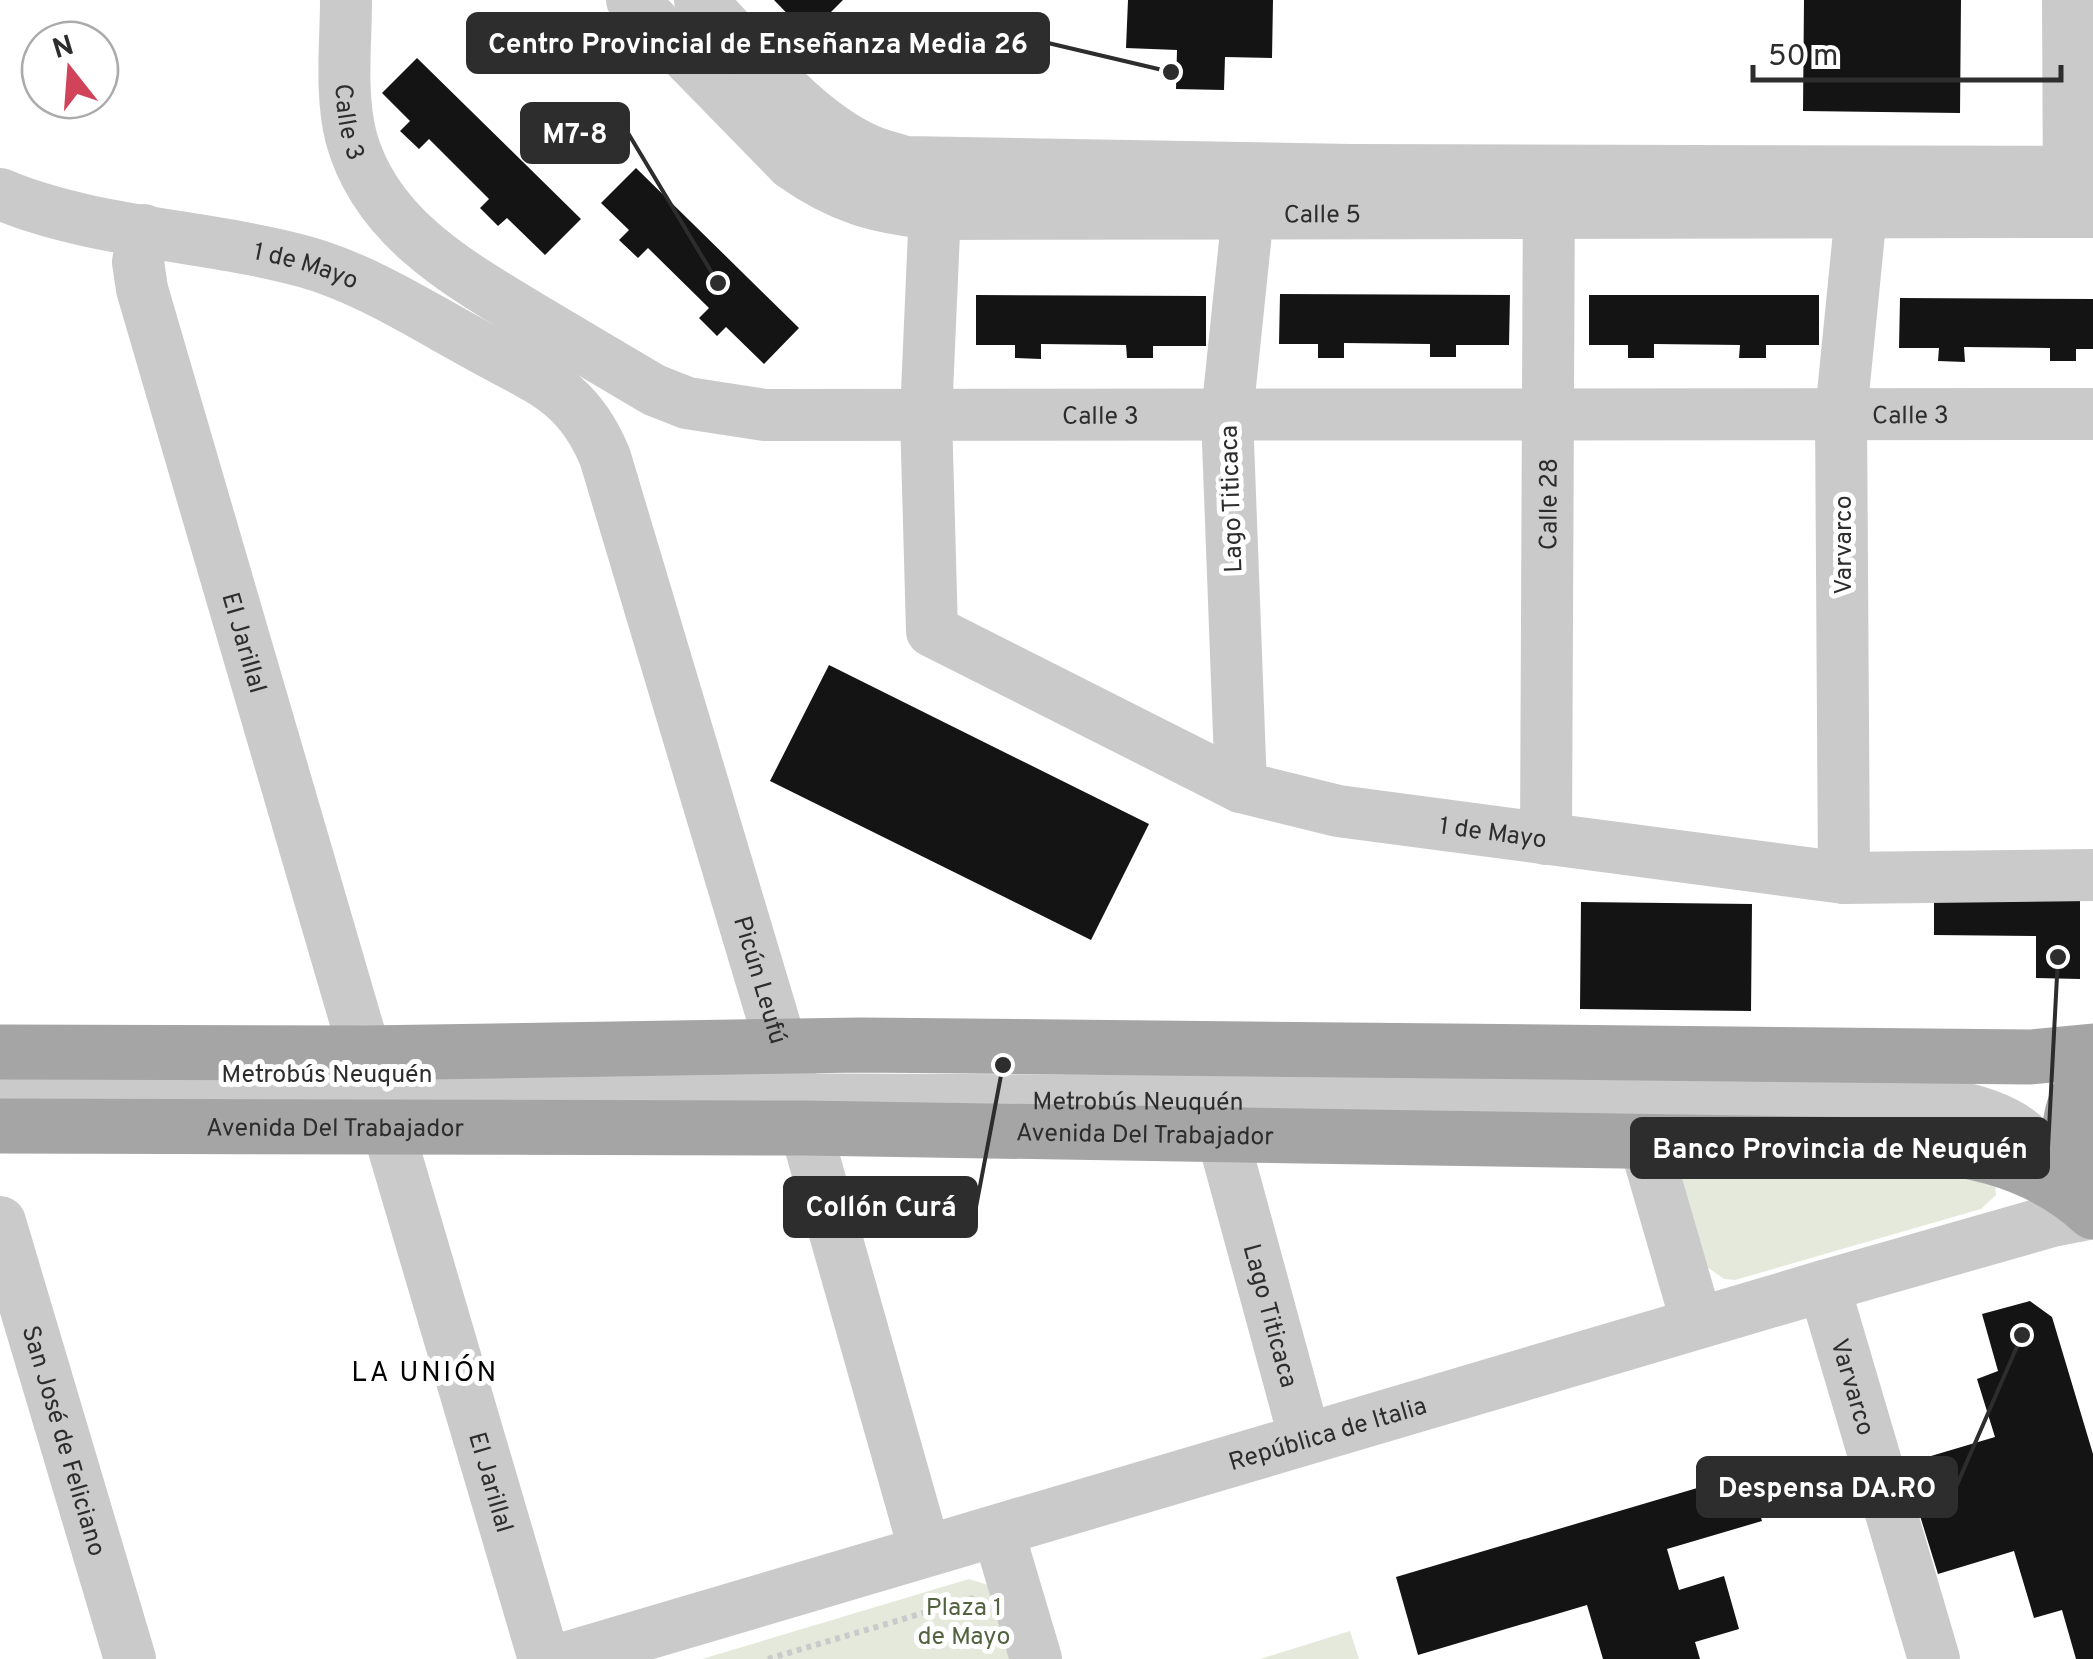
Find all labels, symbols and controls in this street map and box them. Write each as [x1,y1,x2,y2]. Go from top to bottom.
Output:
callout: Centro Provincial de Enseñanza Media 26 [468,14,1048,72]
north arrow [20,20,120,120]
scale bar [1753,20,2060,82]
text: Centro Provincial de Enseñanza Media 26 [488,28,1028,64]
text: N [49,29,78,69]
text: 50 m [1768,39,1838,76]
street label: Calle 3 [325,83,370,165]
callout: M7-8 [522,104,628,162]
text: M7-8 [542,118,608,154]
street label: Calle 5 [1284,200,1361,232]
street label: 1 de Mayo [251,237,363,299]
street label: Calle 3 [1872,401,1949,433]
street label: Calle 3 [1062,402,1139,434]
street label: Lago Titicaca [1214,425,1252,573]
street label: Calle 28 [1534,458,1567,550]
street label: Varvarco [1829,495,1861,595]
street label: El Jarillal [212,589,272,697]
street label: 1 de Mayo [1437,812,1549,857]
street label: Picún Leufú [724,913,793,1048]
street label: Metrobús Neuquén [221,1060,433,1092]
street label: Metrobús Neuquén [1032,1087,1244,1120]
street label: Avenida Del Trabajador [206,1114,464,1146]
street label: Avenida Del Trabajador [1016,1118,1274,1154]
callout: Banco Provincia de Neuquén [1632,1119,2048,1177]
text: Banco Provincia de Neuquén [1652,1133,2028,1169]
callout: Collón Curá [785,1178,976,1236]
text: Collón Curá [805,1191,957,1227]
street label: Lago Titicaca [1234,1241,1303,1392]
street label: San José de Feliciano [13,1322,112,1561]
street label: Varvarco [1821,1335,1880,1440]
district label: LA UNIÓN [351,1354,499,1392]
street label: República de Italia [1225,1391,1431,1480]
street label: El Jarillal [459,1429,519,1537]
callout: Despensa DA.RO [1698,1458,1956,1516]
text: Despensa DA.RO [1718,1472,1936,1508]
park label: Plaza 1 de Mayo [918,1593,1010,1654]

